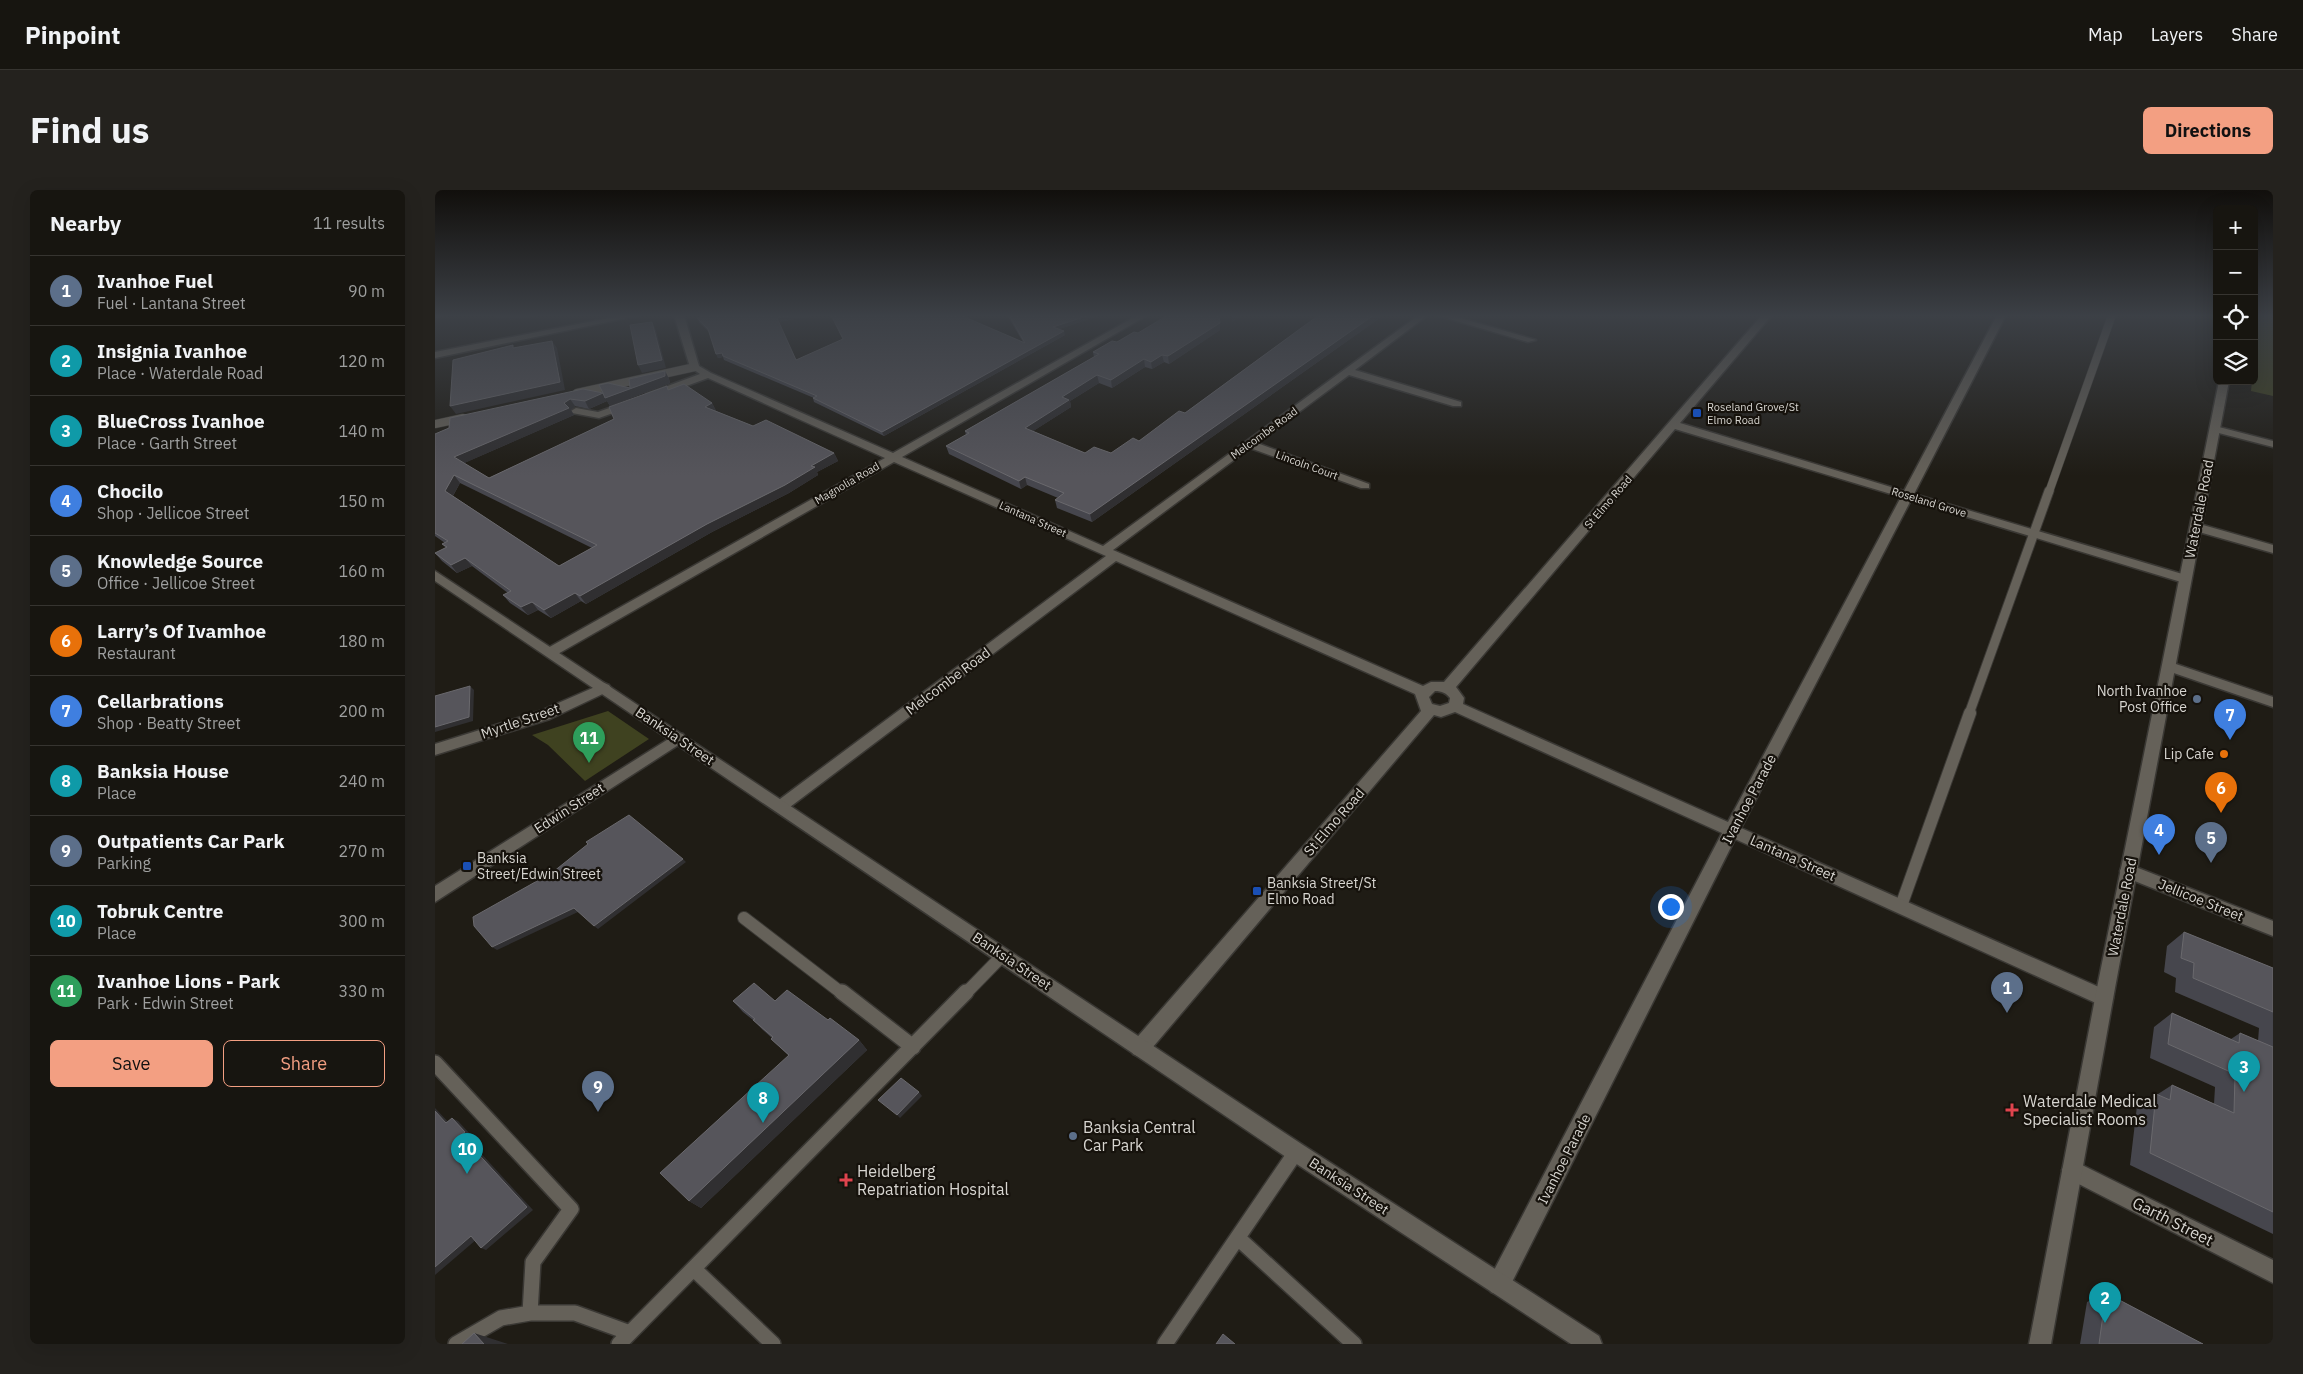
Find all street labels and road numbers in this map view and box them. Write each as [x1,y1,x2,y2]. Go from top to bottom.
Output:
street label: Melcombe Road [1228,404,1300,462]
street label: Lincoln Court [1274,447,1340,483]
street label: Waterdale Road [2181,458,2217,560]
street label: Magnolia Road [812,459,882,507]
street label: St Elmo Road [1581,473,1635,531]
street label: Roseland Grove [1890,484,1968,520]
street label: Lantana Street [997,498,1069,540]
street label: Melcombe Road [902,643,994,719]
street label: Myrtle Street [478,699,562,743]
street label: Banksia Street [632,703,718,769]
street label: Ivanhoe Parade [1718,751,1780,847]
street label: Edwin Street [531,779,608,837]
street label: St Elmo Road [1300,784,1368,860]
street label: Lantana Street [1747,831,1839,885]
street label: Waterdale Road [2104,856,2140,958]
street label: Jellicoe Street [2156,875,2246,925]
street label: Banksia Street [969,928,1055,994]
street label: Ivanhoe Parade [1534,1111,1595,1207]
street label: Banksia Street [1306,1154,1392,1218]
street label: Garth Street [2129,1192,2217,1250]

